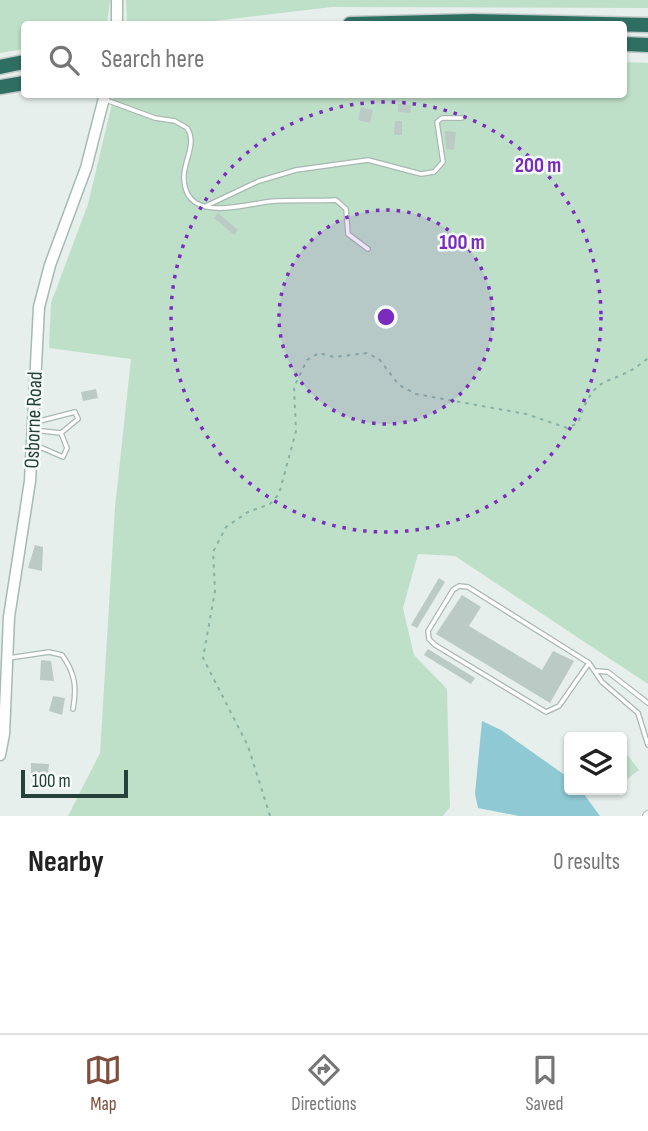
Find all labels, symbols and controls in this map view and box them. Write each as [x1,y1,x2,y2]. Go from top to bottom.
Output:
search box [21,21,627,98]
icon: search [45,41,83,79]
text: Search here [101,44,204,75]
text: 200 m [515,153,561,178]
text: 100 m [439,230,485,255]
centre of rings [374,305,398,329]
street label: Osborne Road [19,371,48,469]
map controls [564,732,627,795]
button: layers [564,732,627,795]
scale bar [21,767,128,799]
text: 100 m [32,770,71,793]
text: Nearby [28,844,104,880]
text: 0 results [553,848,620,876]
tab: Map [84,1051,122,1116]
tab: Directions [291,1051,357,1116]
tab: Saved [525,1051,564,1116]

